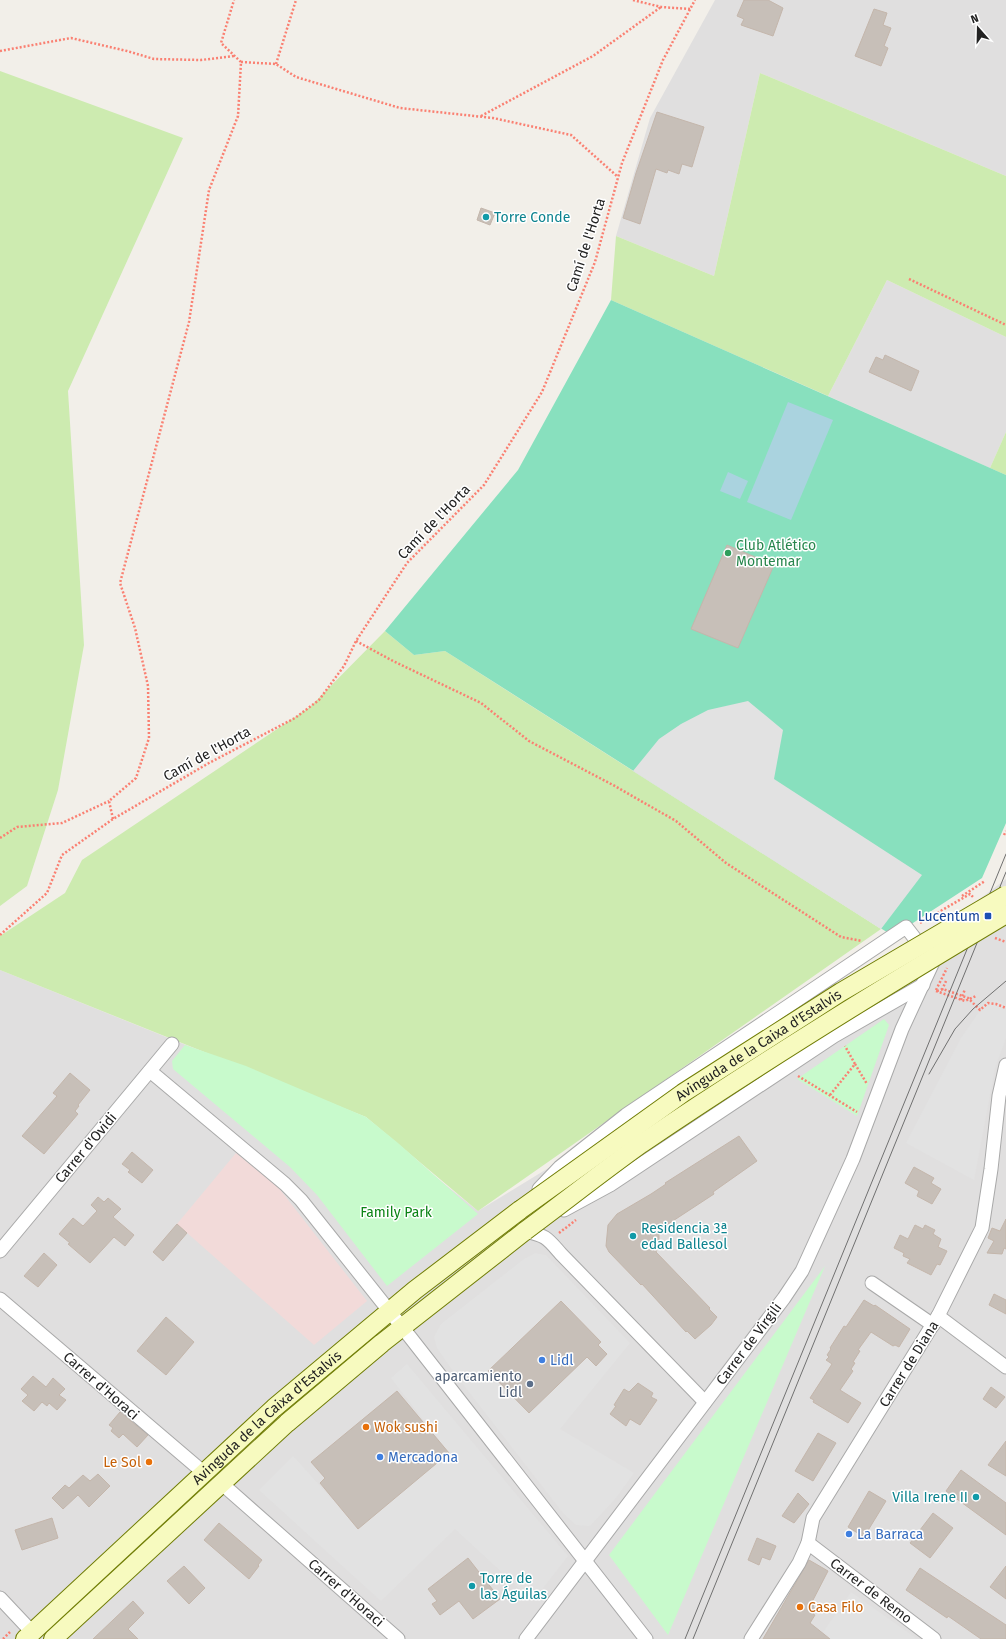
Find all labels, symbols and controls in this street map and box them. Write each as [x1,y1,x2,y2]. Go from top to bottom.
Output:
north arrow [958,8,998,48]
text: N [969,12,980,26]
street label: Camí de l'Horta [563,196,609,294]
place label: Torre Conde [494,209,570,226]
marker: Torre Conde [481,212,491,222]
street label: Camí de l'Horta [394,481,474,563]
place label: Club Atlético Montemar [736,537,816,570]
marker: Club Atlético Montemar [723,548,733,558]
street label: Camí de l'Horta [160,723,254,785]
place label: Lucentum [918,908,980,925]
marker: Lucentum [983,911,993,921]
street label: Avinguda de la Caixa d'Estalvis [672,985,845,1104]
street label: Carrer d'Ovidi [52,1109,120,1187]
park label: Family Park [360,1204,433,1221]
place label: Residencia 3ª edad Ballesol [641,1220,728,1253]
marker: Residencia 3ª edad Ballesol [628,1231,638,1241]
street label: Carrer de Virgili [713,1300,785,1388]
street label: Carrer de Diana [876,1318,942,1410]
street label: Avinguda de la Caixa d'Estalvis [189,1347,345,1488]
street label: Carrer d'Horaci [60,1348,142,1424]
place label: Lidl [550,1352,573,1369]
marker: Lidl [537,1355,547,1365]
place label: aparcamiento Lidl [435,1368,522,1401]
marker: aparcamiento Lidl [525,1379,535,1389]
place label: Wok sushi [374,1419,438,1436]
marker: Wok sushi [361,1422,371,1432]
place label: Mercadona [388,1449,458,1466]
marker: Mercadona [375,1452,385,1462]
place label: Le Sol [103,1454,141,1471]
marker: Le Sol [144,1457,154,1467]
place label: Villa Irene II [892,1489,968,1506]
marker: Villa Irene II [971,1492,981,1502]
place label: La Barraca [857,1526,923,1543]
marker: La Barraca [844,1529,854,1539]
street label: Carrer d'Horaci [305,1555,387,1631]
street label: Carrer de Remo [827,1555,915,1627]
place label: Torre de las Águilas [480,1570,548,1603]
marker: Torre de las Águilas [467,1581,477,1591]
place label: Casa Filo [808,1599,863,1616]
marker: Casa Filo [795,1602,805,1612]

